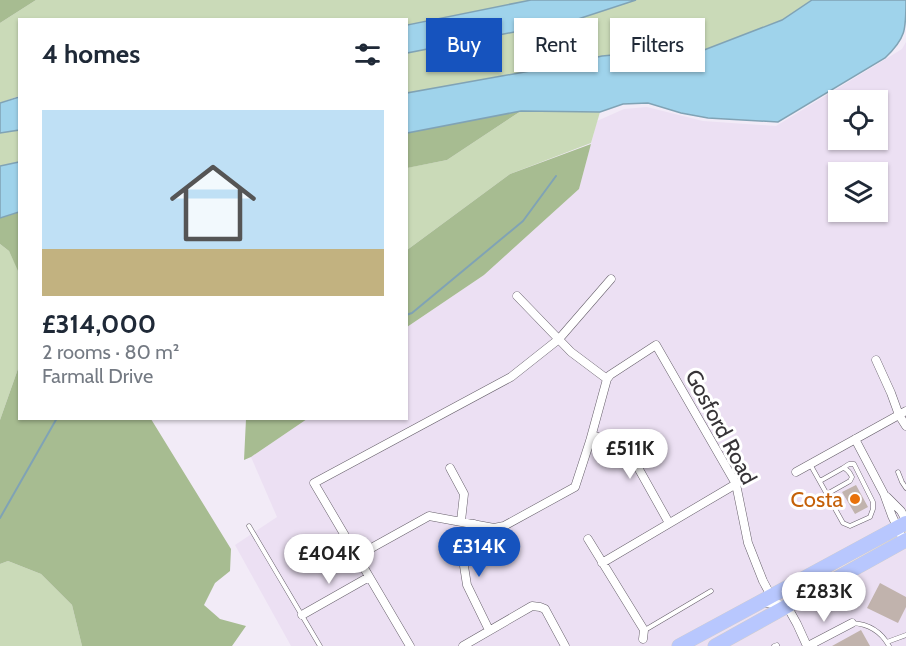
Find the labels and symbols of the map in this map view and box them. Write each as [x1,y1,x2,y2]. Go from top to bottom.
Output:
street label: Gosford Road [679,365,763,489]
pin: £511K [588,429,672,480]
place label: Costa [791,486,843,513]
marker: Costa [848,492,862,506]
pin: £314K [437,527,521,578]
pin: £404K [287,534,371,585]
pin: £283K [782,572,866,623]

